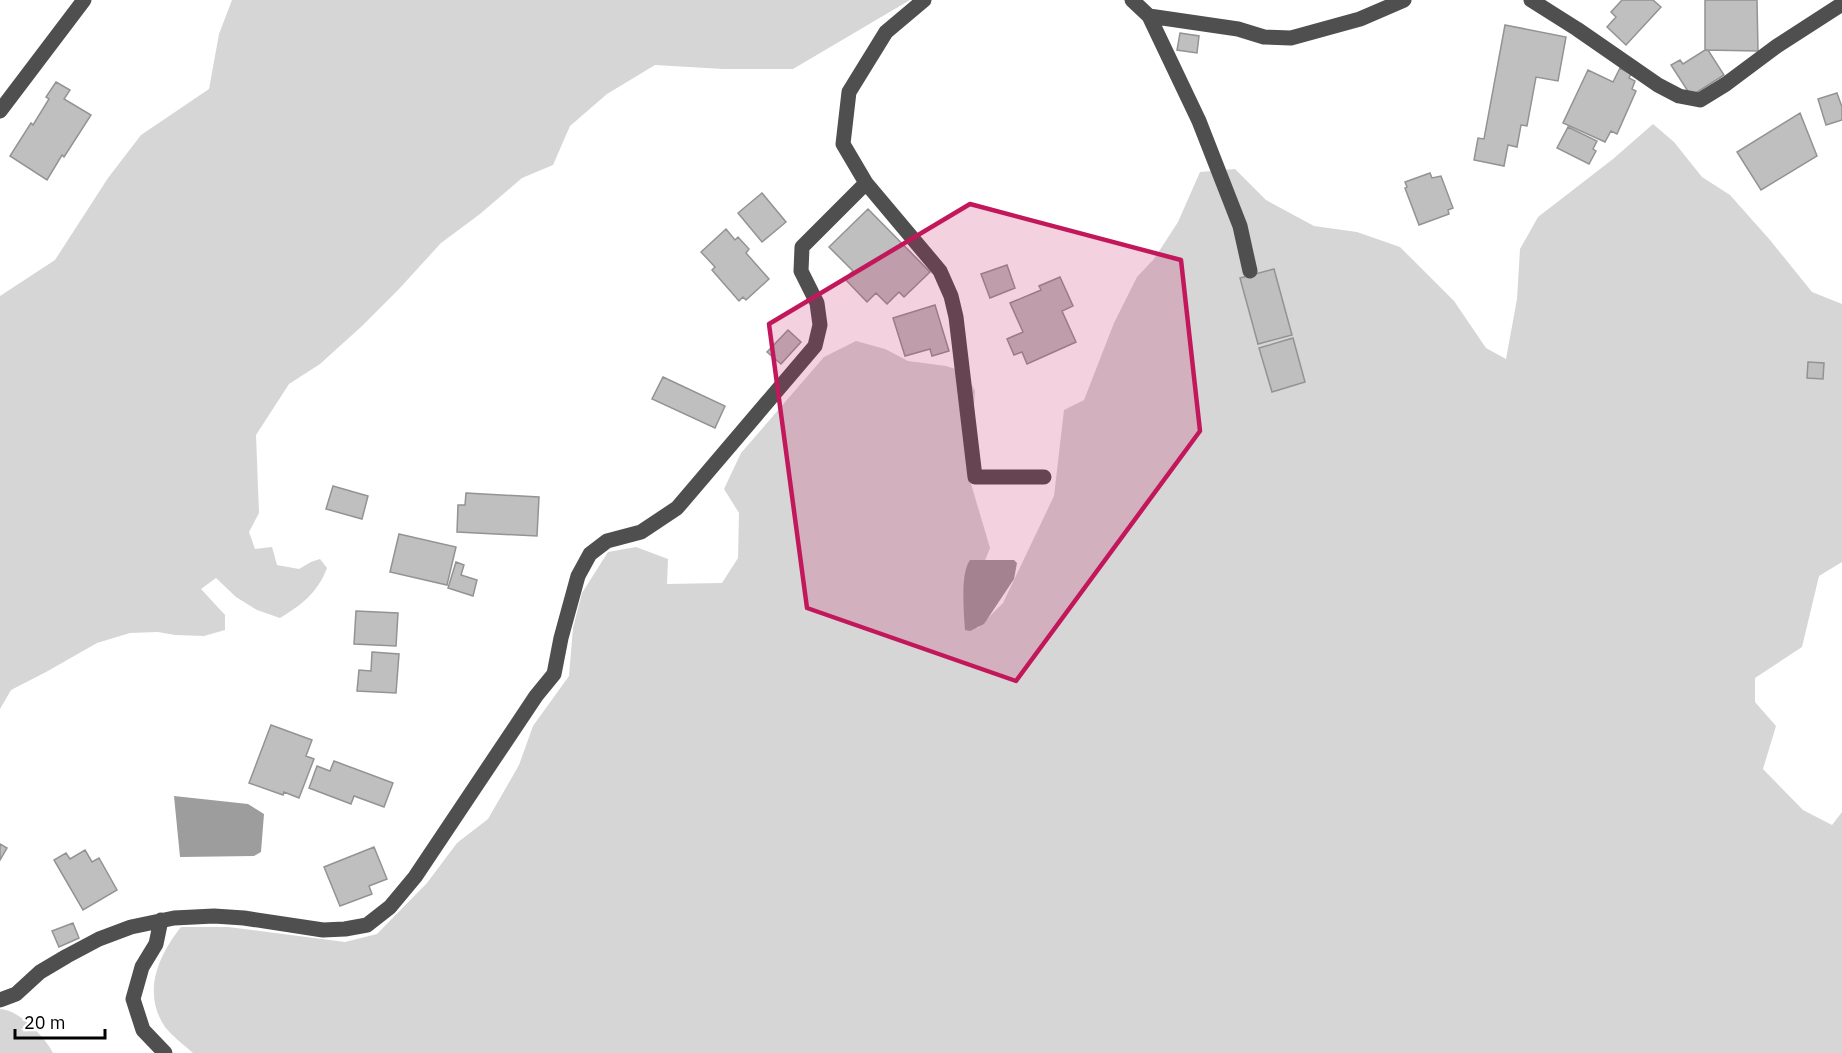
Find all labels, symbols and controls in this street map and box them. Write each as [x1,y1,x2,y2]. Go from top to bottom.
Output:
scale bar [15,1002,105,1040]
text: 20 m [24,1011,66,1034]

